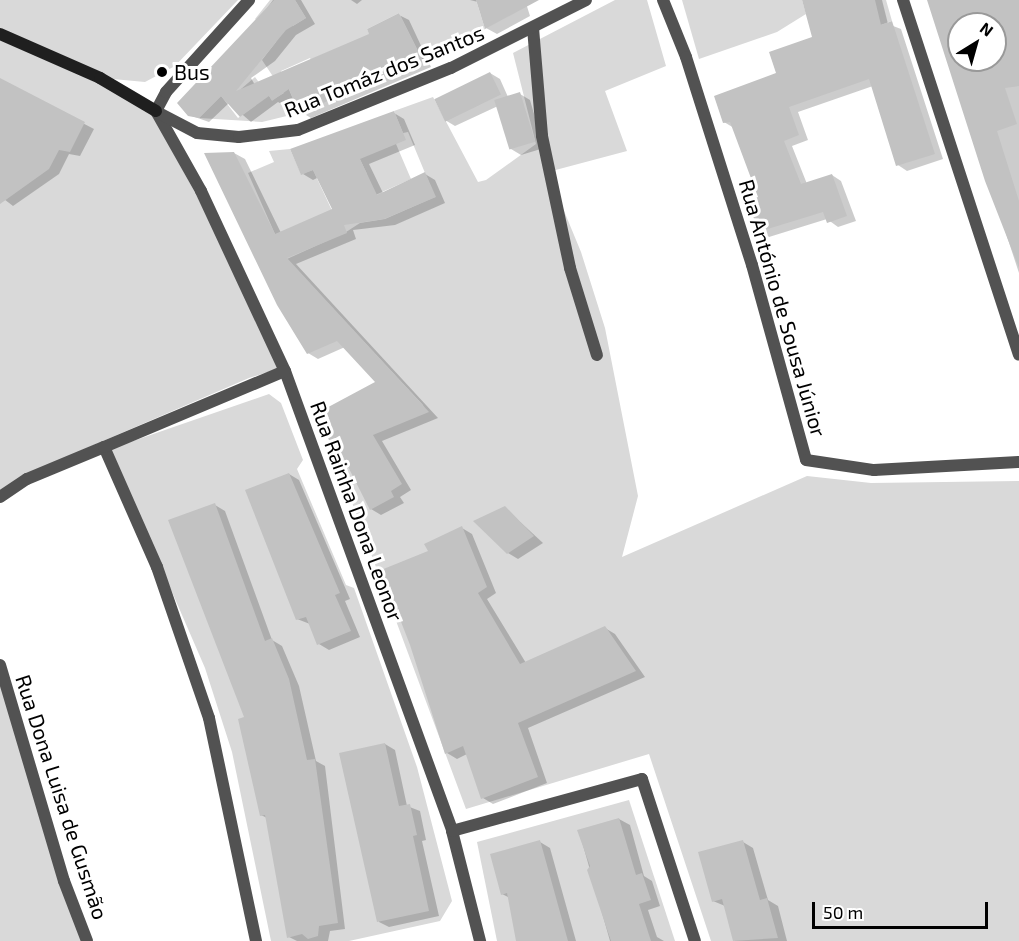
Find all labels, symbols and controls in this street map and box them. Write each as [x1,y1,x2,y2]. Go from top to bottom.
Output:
north arrow [947,12,1007,72]
text: N [977,18,997,40]
street label: Rua Tomáz dos Santos [280,19,488,123]
place label: Bus [174,59,210,85]
marker: Bus [155,65,169,79]
street label: Rua António de Sousa Júnior [734,176,832,440]
street label: Rua Rainha Dona Leonor [305,398,409,624]
street label: Rua Dona Luisa de Gusmão [10,671,114,923]
scale bar [815,890,990,928]
text: 50 m [823,901,863,923]

